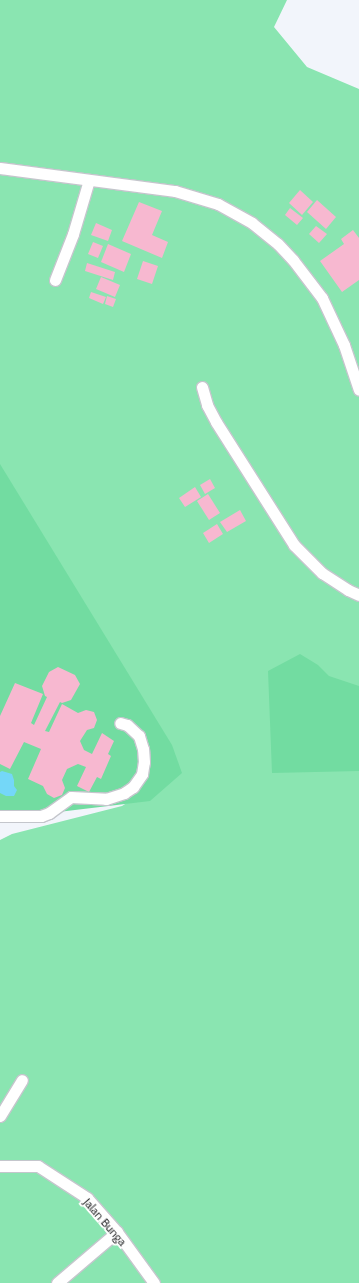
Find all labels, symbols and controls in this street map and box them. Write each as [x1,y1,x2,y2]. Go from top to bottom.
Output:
street label: Jalan Bunga [80,1195,130,1249]

